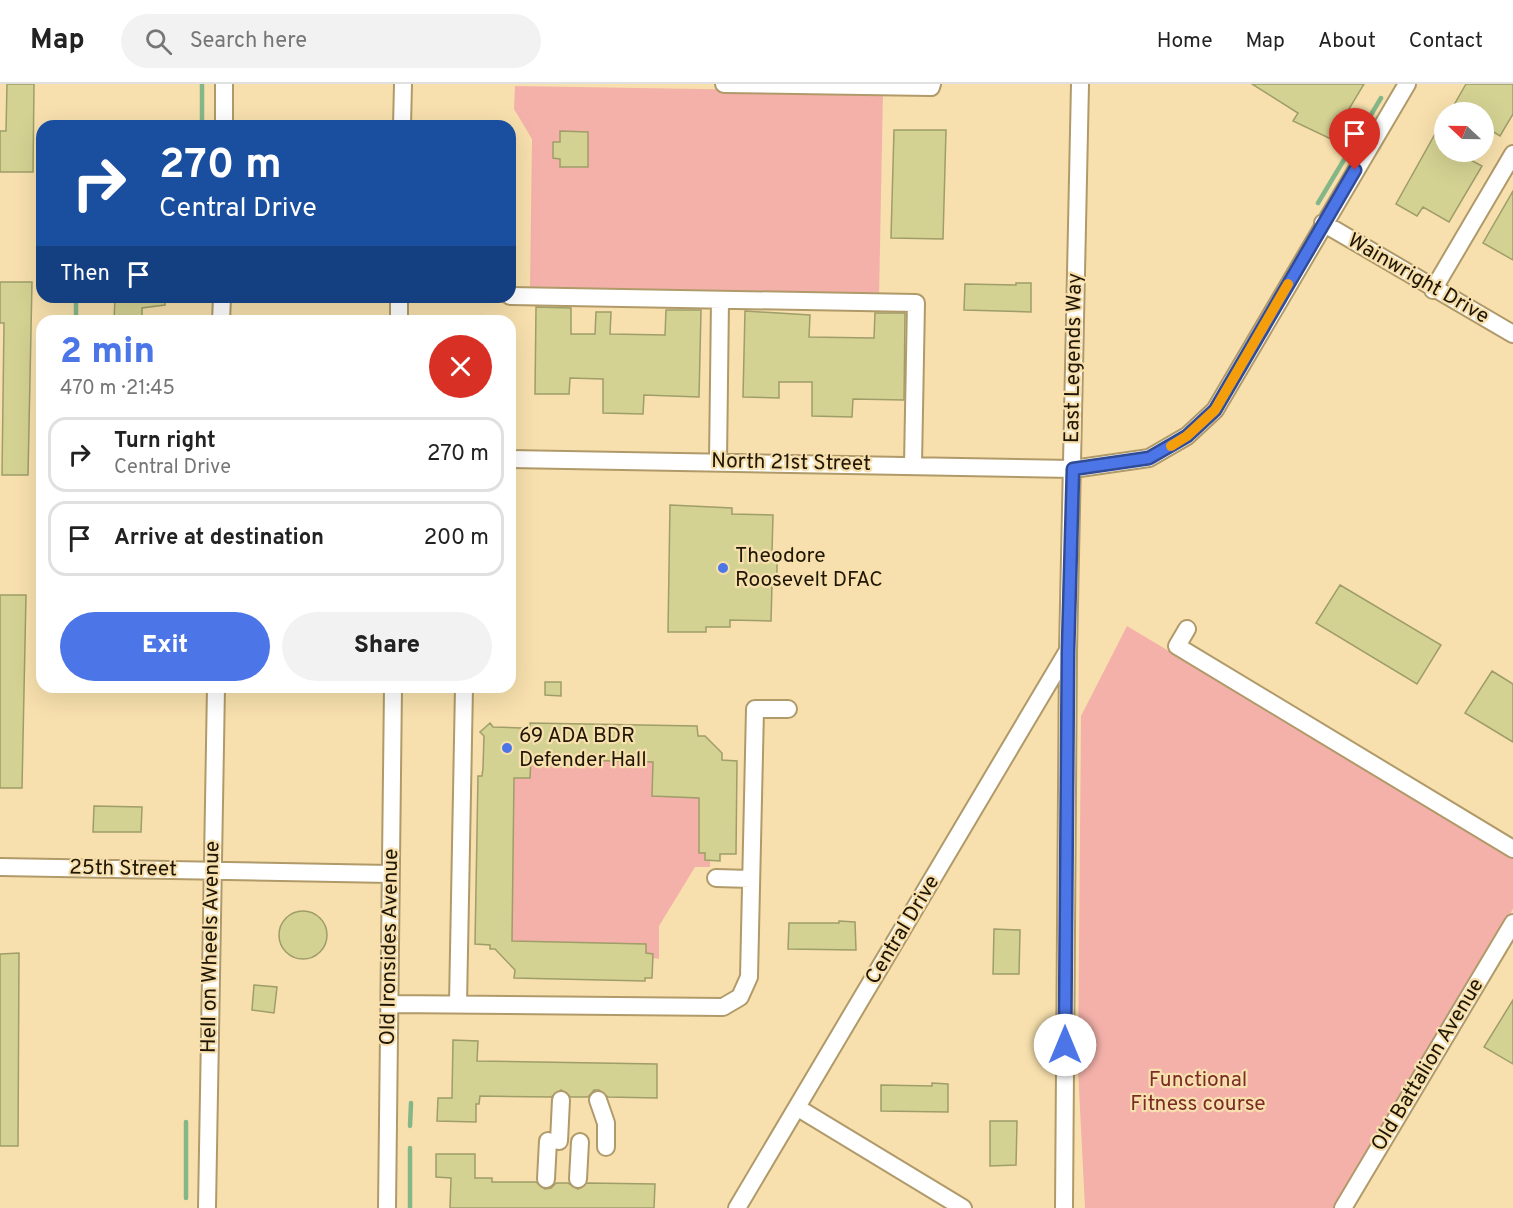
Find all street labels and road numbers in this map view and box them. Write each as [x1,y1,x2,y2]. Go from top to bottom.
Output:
street label: Wainwright Drive [1342,227,1494,331]
street label: East Legends Way [1059,273,1089,443]
street label: North 21st Street [711,448,871,478]
street label: Hell on Wheels Avenue [196,841,226,1053]
street label: Old Ironsides Avenue [375,848,405,1046]
street label: 25th Street [69,855,177,883]
street label: Central Drive [860,870,946,990]
street label: Old Battalion Avenue [1366,974,1490,1156]

